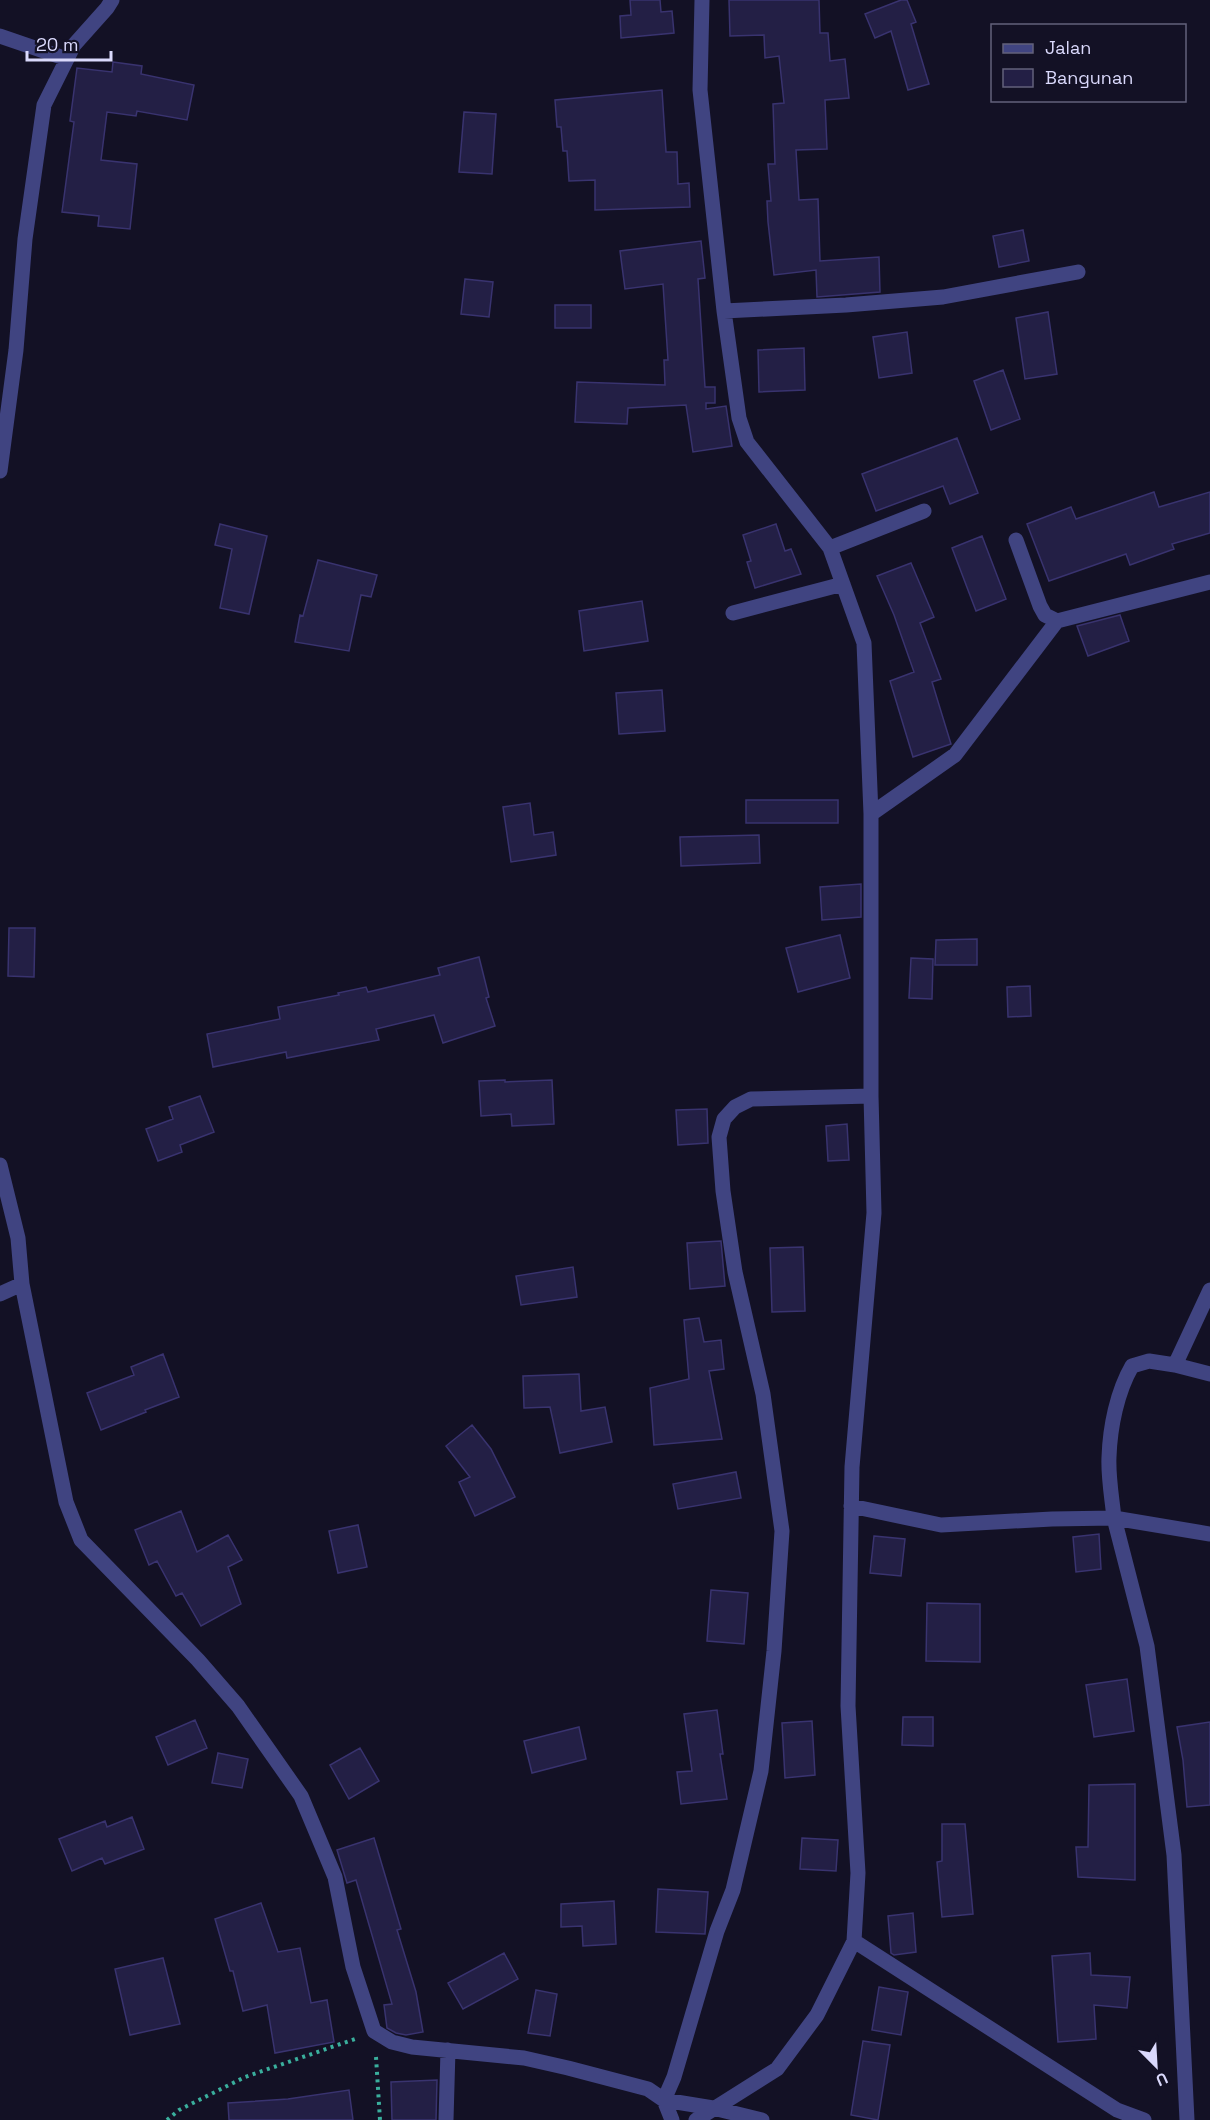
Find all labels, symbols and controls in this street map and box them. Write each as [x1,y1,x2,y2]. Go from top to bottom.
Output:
scale bar [27,24,111,62]
legend [991,24,1186,102]
text: 20 m [36,33,79,56]
text: Jalan [1045,36,1091,59]
text: Bangunan [1045,66,1133,89]
north arrow [1126,2036,1186,2096]
text: U [1153,2067,1171,2091]

